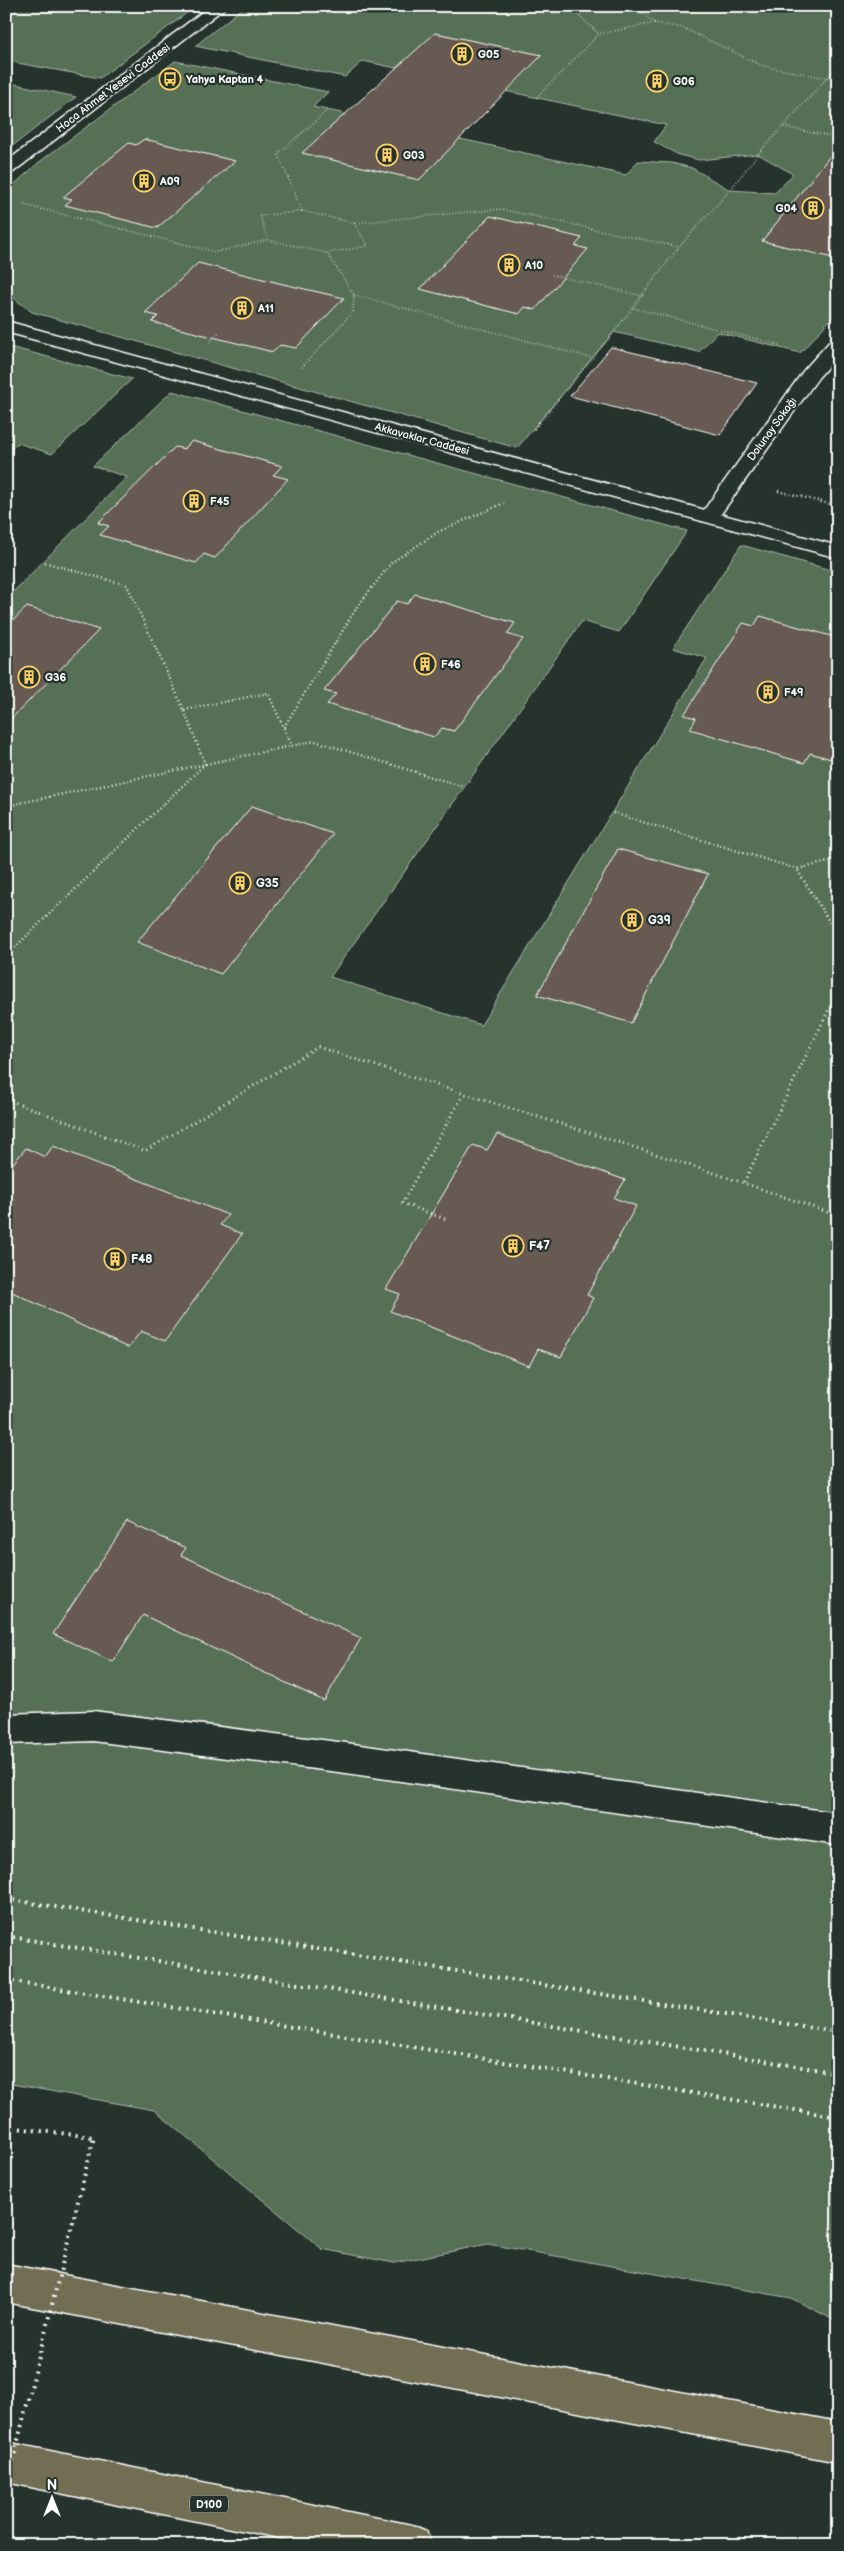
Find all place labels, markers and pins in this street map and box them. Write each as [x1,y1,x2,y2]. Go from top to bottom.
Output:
building icon: G05 [450,42,474,66]
place label: G05 [478,48,500,61]
bus stop icon: Yahya Kaptan 4 [158,67,182,91]
building icon: G06 [645,69,669,93]
place label: Yahya Kaptan 4 [186,73,264,86]
place label: G06 [673,75,695,88]
building icon: G03 [375,143,399,167]
place label: G03 [403,149,425,162]
building icon: A09 [132,169,156,193]
place label: A09 [159,175,180,188]
building icon: G04 [801,196,825,220]
place label: G04 [776,202,798,215]
building icon: A10 [497,253,521,277]
place label: A10 [524,259,543,272]
building icon: A11 [230,296,254,320]
place label: A11 [257,302,274,315]
building icon: F45 [182,489,206,513]
place label: F45 [210,495,230,508]
building icon: F46 [413,652,437,676]
place label: F46 [441,658,461,671]
building icon: G36 [17,665,41,689]
place label: G36 [45,671,67,684]
building icon: F49 [756,680,780,704]
place label: F49 [784,686,804,699]
building icon: G35 [228,871,252,895]
place label: G35 [256,876,279,891]
building icon: G39 [620,908,644,932]
place label: G39 [648,913,671,928]
building icon: F47 [501,1234,525,1258]
place label: F47 [529,1239,550,1254]
building icon: F48 [103,1247,127,1271]
place label: F48 [131,1252,153,1267]

